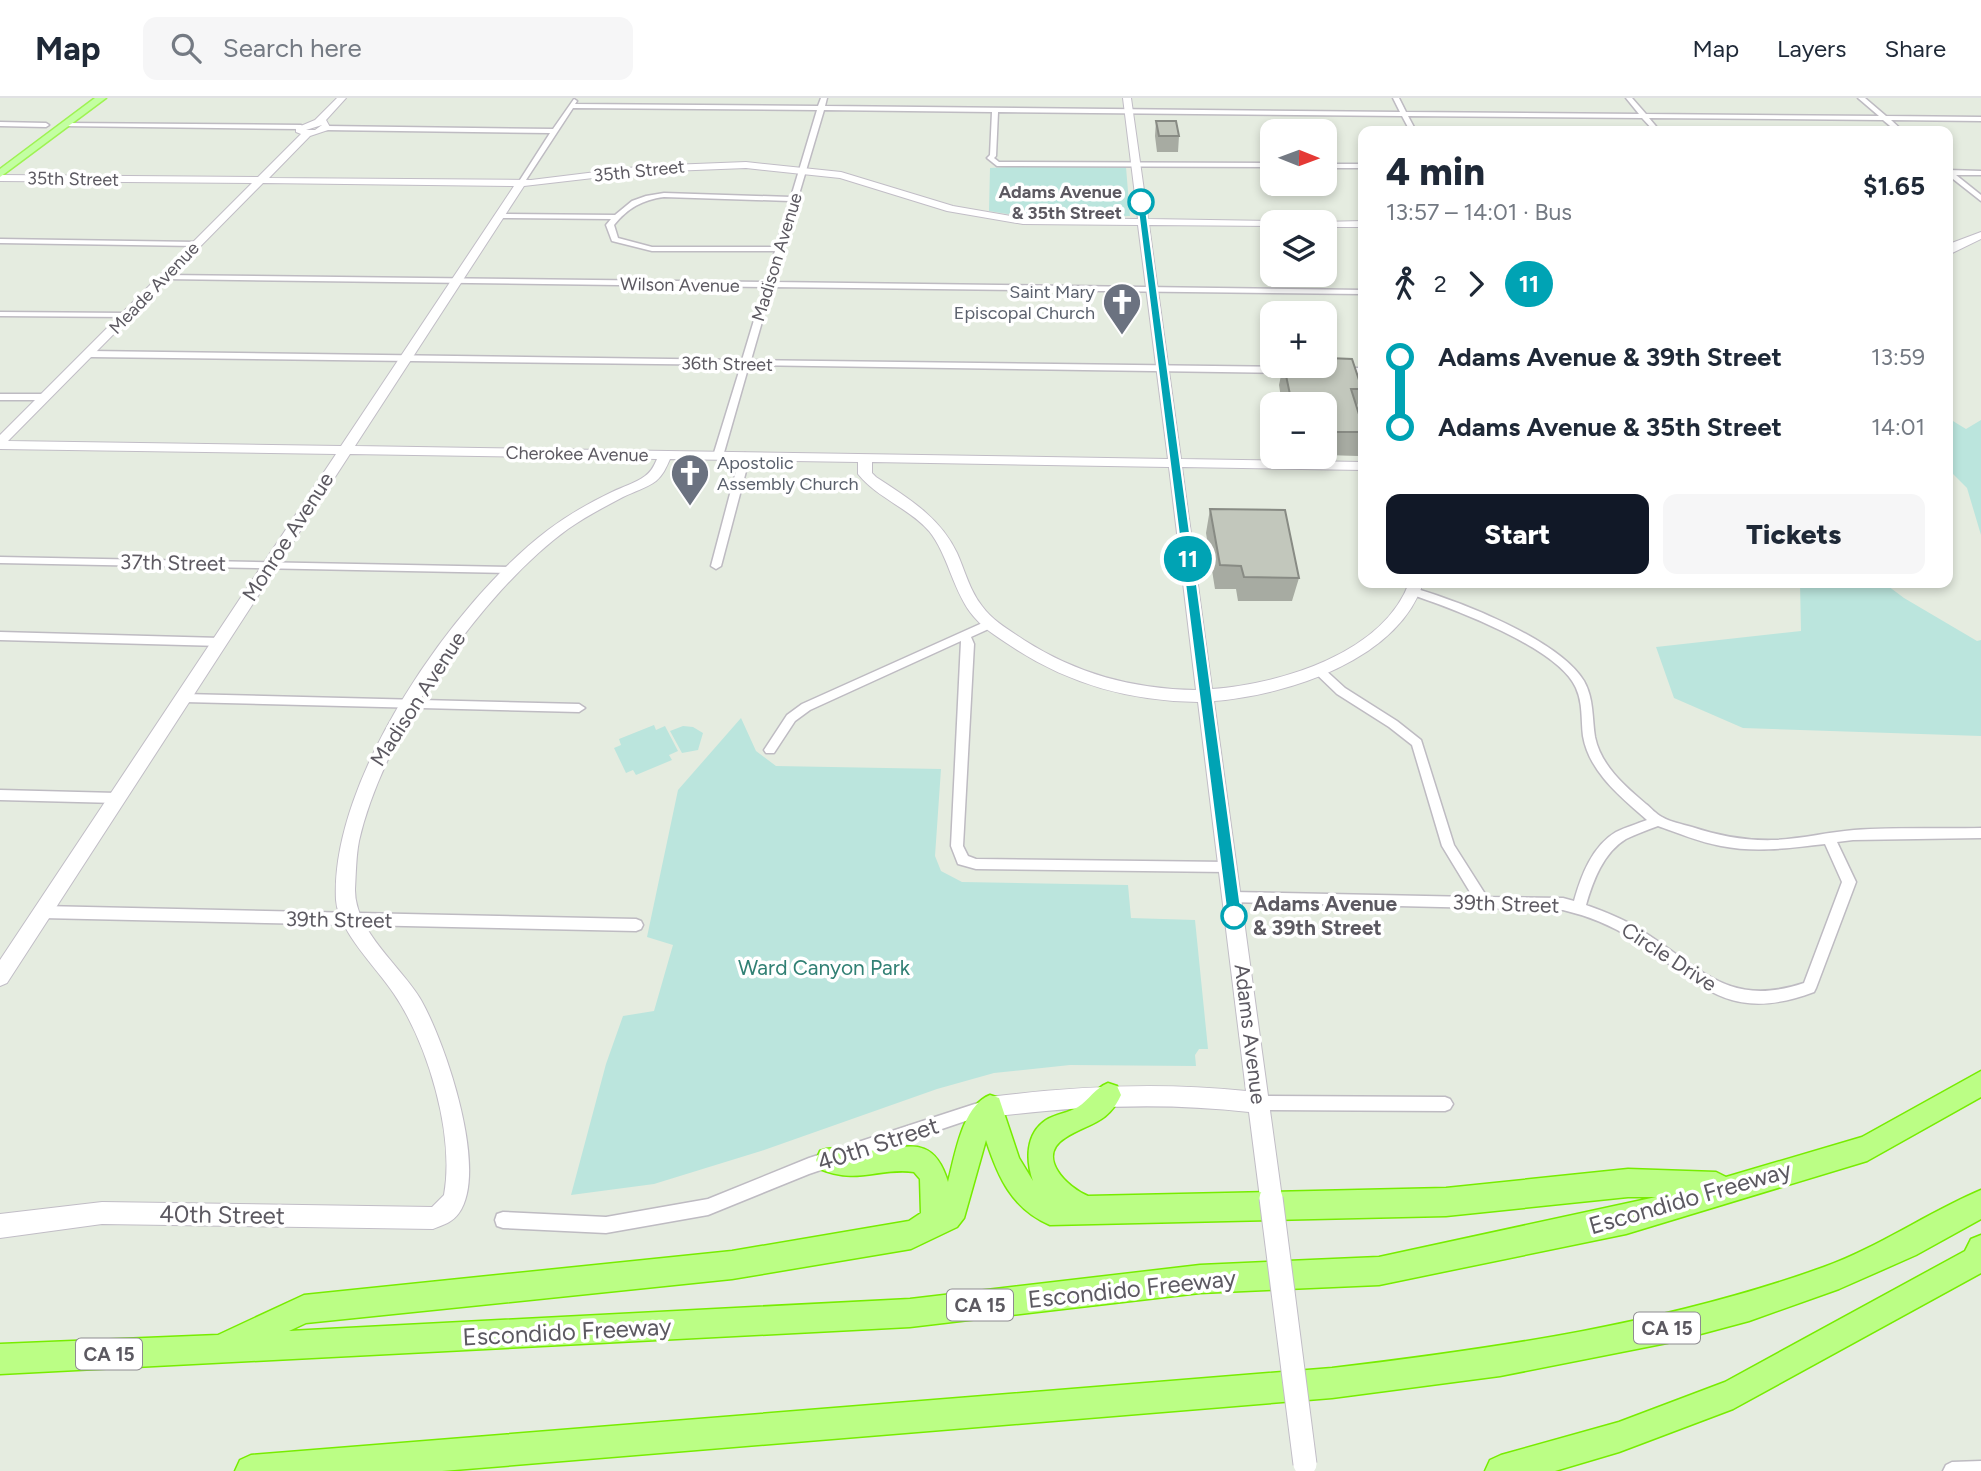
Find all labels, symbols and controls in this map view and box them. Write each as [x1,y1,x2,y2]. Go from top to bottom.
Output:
search box [143,17,633,80]
text: Map [35,29,101,68]
icon: search [167,29,205,67]
text: Search here [223,32,362,64]
text: Map [1692,34,1739,63]
text: Layers [1777,34,1846,63]
text: Share [1884,34,1946,63]
north arrow [1260,119,1337,196]
map controls [1260,119,1337,469]
text: 4 min [1386,149,1485,195]
street label: 35th Street [592,155,686,187]
street label: 35th Street [27,167,119,191]
text: $1.65 [1863,170,1925,202]
place label: Adams Avenue & 35th Street [998,181,1122,224]
marker: Adams Avenue & 35th Street [1128,189,1154,215]
street label: Madison Avenue [747,190,807,324]
text: 13:57 – 14:01 · Bus [1386,198,1572,226]
button: layers [1260,210,1337,287]
street label: Meade Avenue [104,237,204,339]
icon: walk [1386,265,1424,303]
icon: forward [1457,265,1495,303]
text: 11 [1519,269,1539,298]
text: 2 [1434,270,1447,298]
street label: Wilson Avenue [620,273,740,297]
place label: Saint Mary Episcopal Church [954,281,1096,324]
church icon: Saint Mary Episcopal Church [1101,281,1143,336]
button: + [1260,301,1337,378]
text: Adams Avenue & 39th Street [1438,341,1782,373]
text: 13:59 [1871,343,1925,371]
street label: 36th Street [681,352,773,376]
button: − [1260,392,1337,469]
text: Adams Avenue & 35th Street [1438,411,1782,443]
text: 14:01 [1871,413,1925,441]
street label: Cherokee Avenue [505,442,649,466]
church icon: Apostolic Assembly Church [669,452,711,507]
place label: Apostolic Assembly Church [717,452,858,495]
street label: Monroe Avenue [237,468,339,606]
button: Start [1386,494,1649,574]
button: Tickets [1663,494,1925,574]
line badge: 11 [1156,536,1220,582]
text: 11 [1178,544,1198,573]
street label: 37th Street [120,549,226,576]
street label: Madison Avenue [365,627,470,771]
street label: 39th Street [1452,889,1560,918]
place label: Adams Avenue & 39th Street [1253,891,1397,940]
marker: Adams Avenue & 39th Street [1221,903,1247,929]
street label: 39th Street [285,906,393,933]
street label: Circle Drive [1617,917,1721,997]
park label: Ward Canyon Park [738,955,911,980]
street label: Adams Avenue [1230,962,1271,1105]
street label: 40th Street [814,1110,942,1177]
street label: Escondido Freeway [1585,1155,1795,1240]
street label: 40th Street [159,1199,285,1230]
street label: Escondido Freeway [1026,1263,1238,1314]
road number: CA 15 [947,1289,1013,1320]
street label: Escondido Freeway [462,1312,673,1351]
road number: CA 15 [1634,1312,1700,1344]
road number: CA 15 [76,1338,142,1370]

